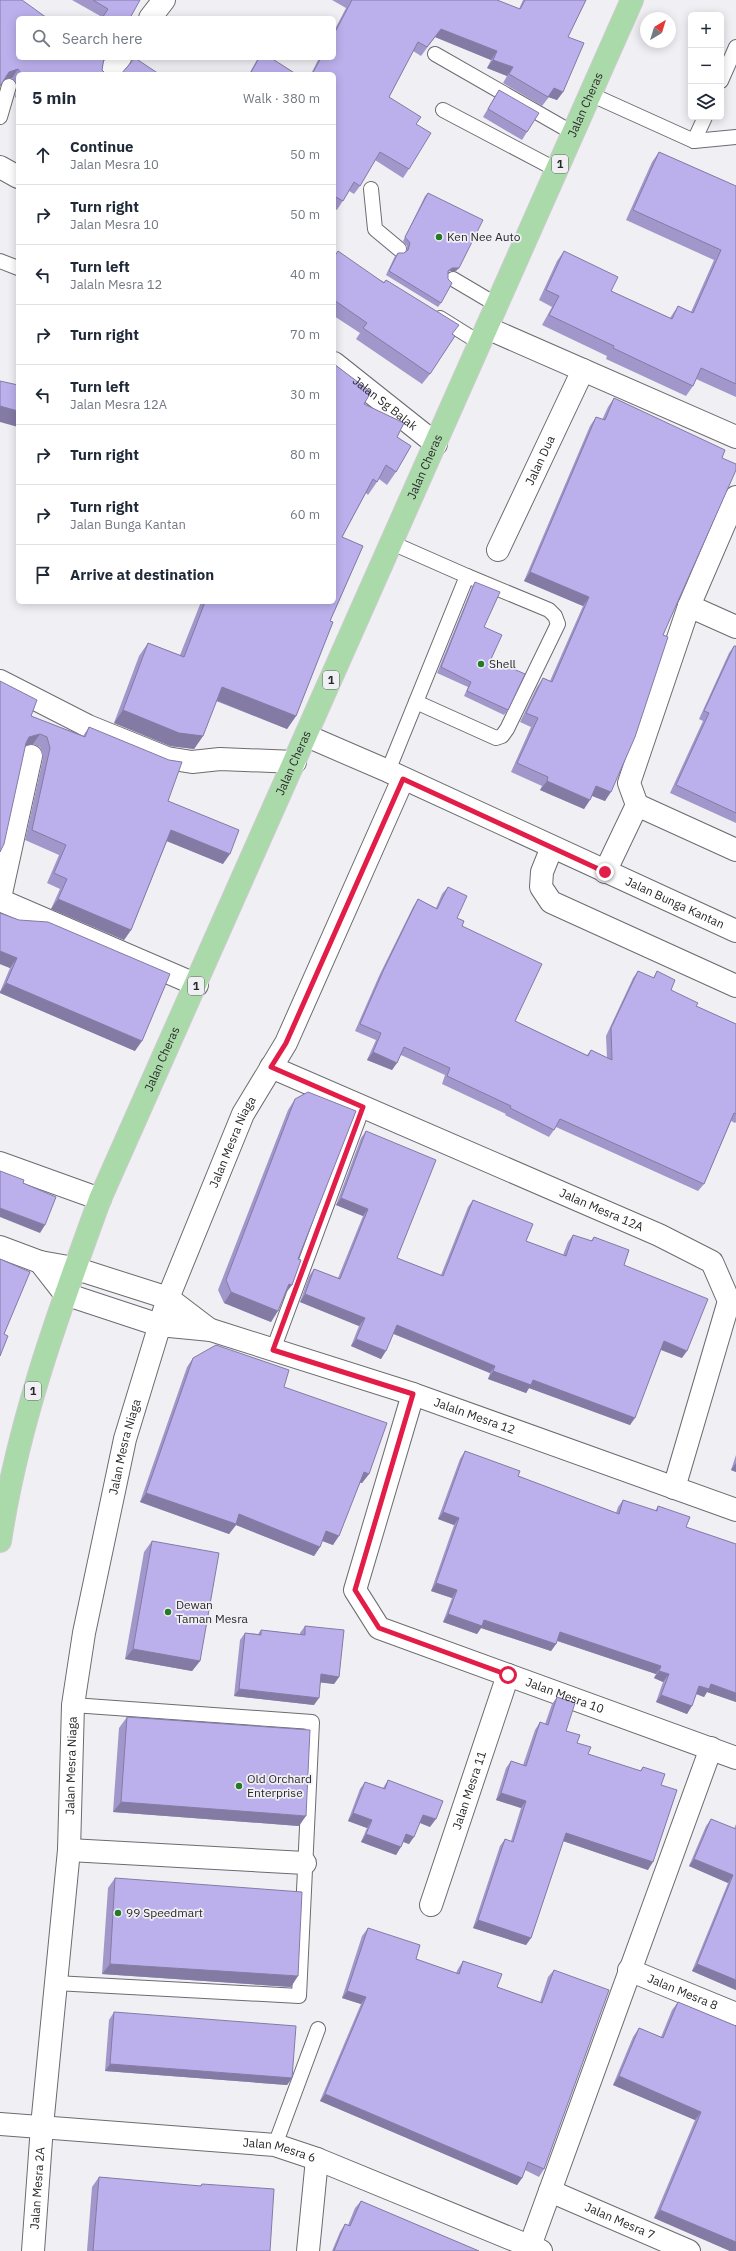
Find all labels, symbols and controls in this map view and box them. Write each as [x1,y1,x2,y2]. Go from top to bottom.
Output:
north arrow [640,12,676,48]
map controls [688,12,724,120]
button: + [688,12,724,48]
search box [16,16,336,60]
icon: search [30,27,52,49]
text: Search here [62,29,142,48]
button: − [688,48,724,84]
street label: Jalan Cheras [564,70,606,139]
button: layers [688,84,724,120]
text: 5 min [32,87,76,109]
text: Walk · 380 m [243,90,320,107]
text: Continue [70,137,134,156]
icon: ahead [32,144,54,166]
text: 50 m [290,146,320,163]
road number: 1 [552,155,568,173]
text: Jalan Mesra 10 [70,156,159,173]
text: Turn right [70,197,139,216]
icon: right [32,204,54,226]
text: 50 m [290,206,320,223]
text: Jalan Mesra 10 [70,216,159,233]
place label: Ken Nee Auto [447,229,521,244]
marker: Ken Nee Auto [434,232,444,242]
text: Turn left [70,257,130,276]
icon: left [32,264,54,286]
text: 40 m [290,266,320,283]
text: Jalaln Mesra 12 [70,276,162,293]
icon: right [32,324,54,346]
text: Turn right [70,325,139,344]
text: 70 m [290,326,320,343]
street label: Jalan Sg Balak [350,373,421,434]
text: Turn left [70,377,130,396]
icon: left [32,384,54,406]
text: 30 m [290,386,320,403]
text: Jalan Mesra 12A [70,396,167,413]
street label: Jalan Cheras [403,432,445,501]
street label: Jalan Dua [522,432,558,488]
icon: right [32,444,54,466]
text: Turn right [70,445,139,464]
text: 80 m [290,446,320,463]
text: Turn right [70,497,139,516]
icon: right [32,504,54,526]
text: 60 m [290,506,320,523]
text: Jalan Bunga Kantan [70,516,186,533]
icon: arrive [32,564,54,586]
text: Arrive at destination [70,565,214,584]
place label: Shell [489,656,516,671]
marker: Shell [476,659,486,669]
road number: 1 [323,671,339,689]
street label: Jalan Cheras [272,728,314,798]
route end [596,863,614,881]
street label: Jalan Bunga Kantan [623,873,727,932]
road number: 1 [188,977,204,995]
street label: Jalan Cheras [141,1024,183,1094]
street label: Jalan Mesra Niaga [206,1093,259,1190]
street label: Jalan Mesra 12A [557,1185,646,1234]
road number: 1 [25,1382,41,1400]
street label: Jalaln Mesra 12 [432,1394,517,1437]
street label: Jalan Mesra Niaga [105,1397,144,1496]
place label: Dewan Taman Mesra [176,1597,248,1626]
marker: Dewan Taman Mesra [163,1607,173,1617]
route start [499,1666,517,1684]
street label: Jalan Mesra 10 [524,1674,606,1716]
street label: Jalan Mesra Niaga [62,1716,80,1815]
street label: Jalan Mesra 11 [449,1749,489,1831]
place label: Old Orchard Enterprise [247,1771,312,1800]
marker: Old Orchard Enterprise [234,1781,244,1791]
place label: 99 Speedmart [126,1905,203,1920]
marker: 99 Speedmart [113,1908,123,1918]
street label: Jalan Mesra 8 [645,1970,720,2013]
street label: Jalan Mesra 6 [242,2135,318,2165]
street label: Jalan Mesra 2A [27,2146,47,2230]
street label: Jalan Mesra 7 [583,2199,657,2242]

